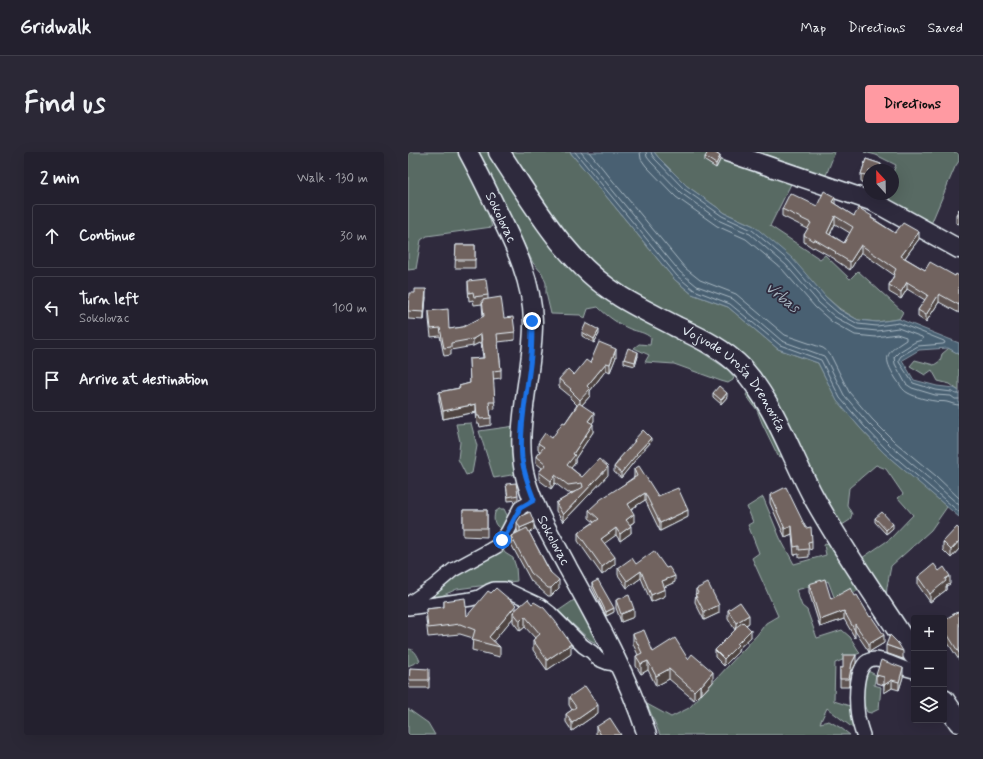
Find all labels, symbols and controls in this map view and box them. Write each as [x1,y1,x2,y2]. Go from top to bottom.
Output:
text: Gridwalk [20,15,91,40]
text: Map [800,19,826,37]
text: Directions [848,19,906,37]
text: Saved [928,19,963,37]
button: Directions [865,85,959,123]
text: Find us [24,86,105,123]
north arrow [863,164,899,200]
text: 2 min [40,167,80,189]
text: Walk · 130 m [297,170,368,187]
street label: Sokolovac [481,189,521,246]
icon: ahead [41,225,63,247]
text: Continue [79,226,135,246]
text: 30 m [340,228,367,245]
water label: Vrbas [761,278,804,319]
text: Turn left [79,290,139,310]
icon: left [41,297,63,319]
text: 100 m [332,300,367,317]
text: Sokolovac [79,310,129,327]
route end [523,312,541,330]
street label: Vojvode Uroša Drenovića [679,322,790,435]
icon: arrive [41,369,63,391]
text: Arrive at destination [79,370,208,390]
street label: Sokolovac [533,512,574,569]
route start [493,531,511,549]
map controls [911,615,947,723]
button: + [911,615,947,651]
button: − [911,651,947,687]
button: layers [911,687,947,723]

